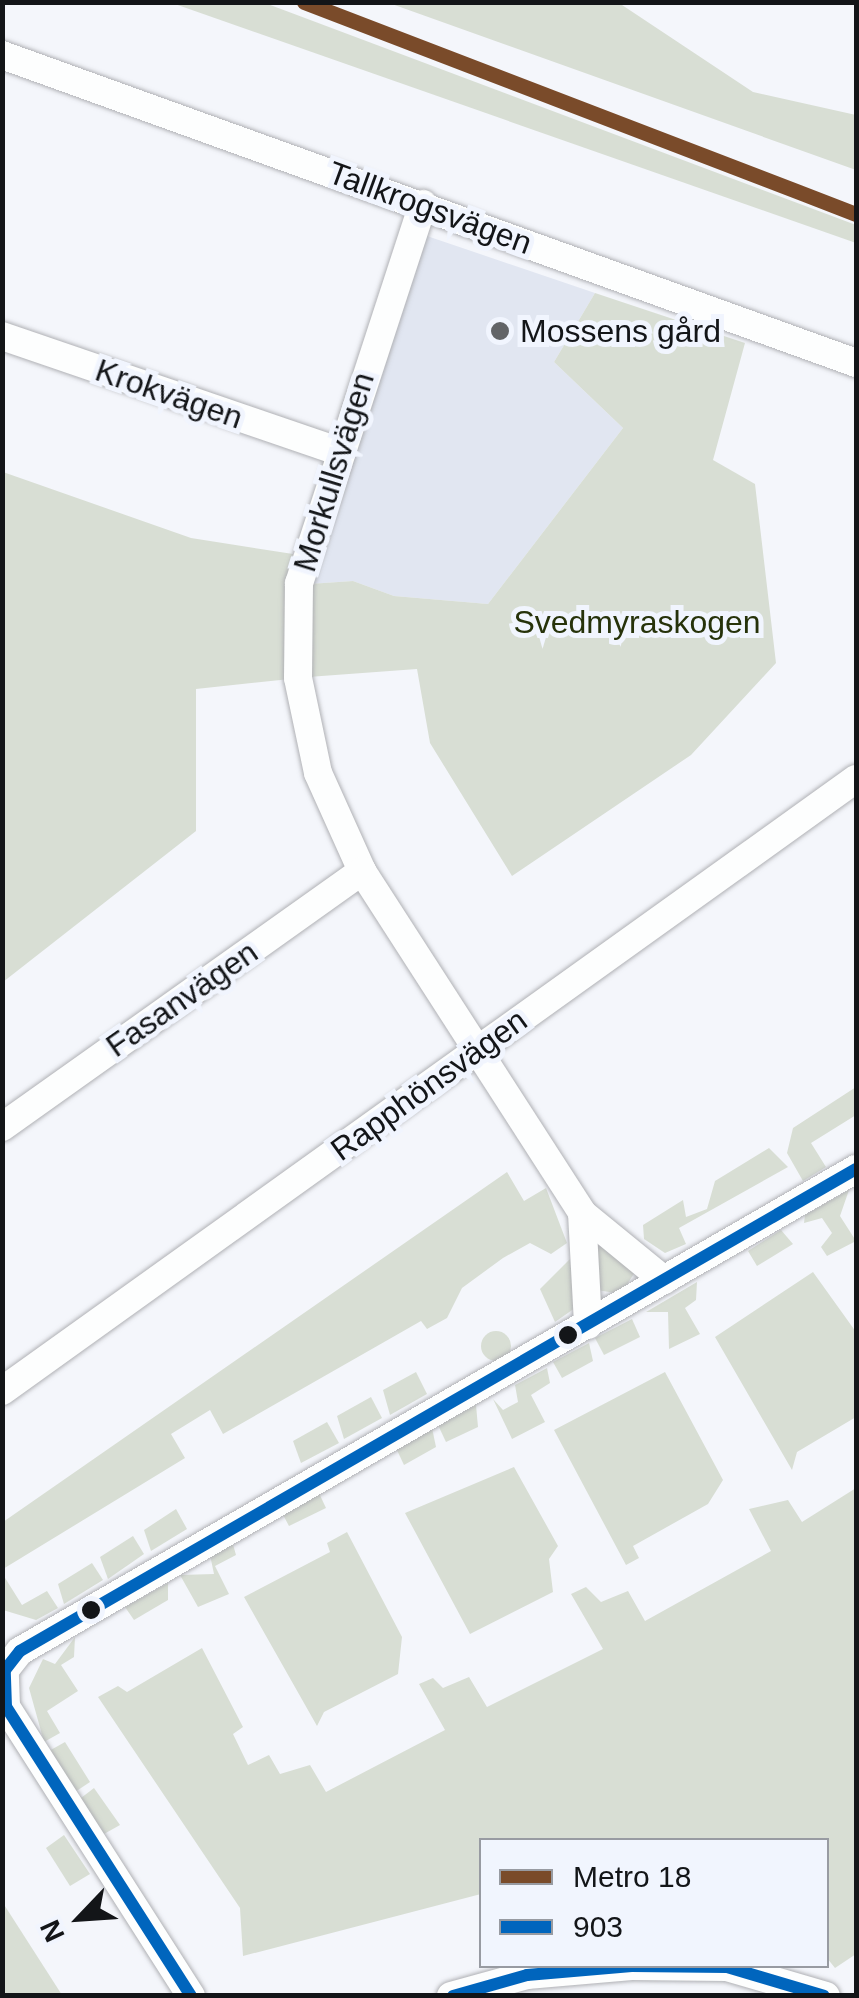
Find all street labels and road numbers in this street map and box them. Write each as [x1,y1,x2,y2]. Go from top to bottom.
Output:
street label: Tallkrogsvägen [323,153,537,263]
street label: Krokvägen [90,351,248,437]
street label: Morkullsvägen [285,368,383,576]
street label: Fasanvägen [99,933,265,1065]
street label: Rapphönsvägen [323,1001,535,1169]

